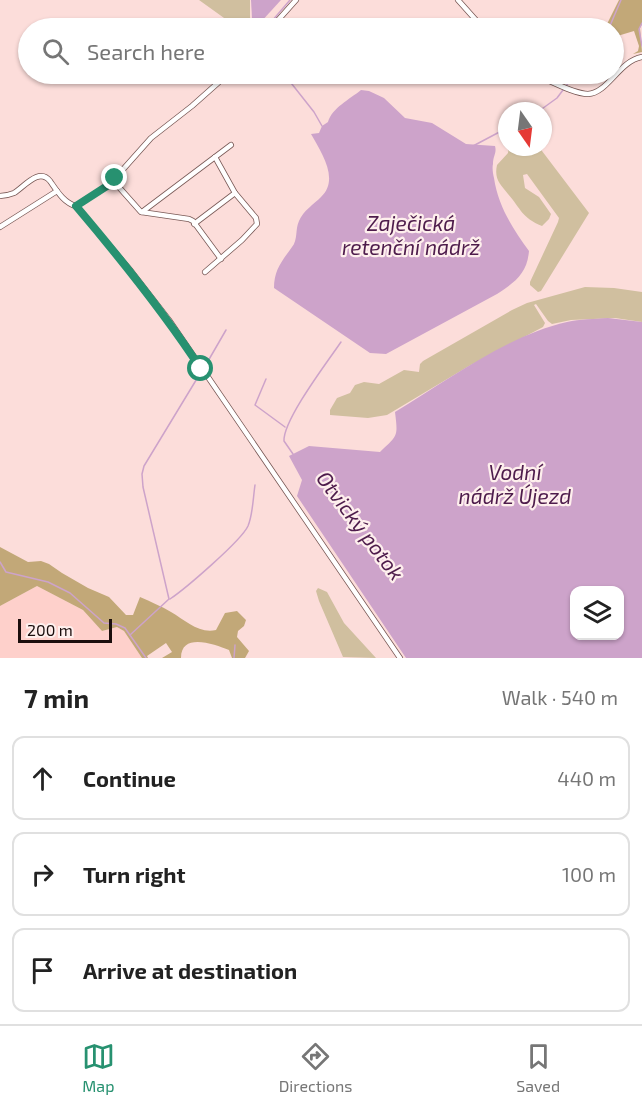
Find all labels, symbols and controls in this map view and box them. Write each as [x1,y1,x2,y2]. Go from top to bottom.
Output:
search box [18,18,624,84]
icon: search [39,35,72,68]
text: Search here [87,38,205,64]
north arrow [498,102,552,156]
route end [101,164,127,190]
water label: Zaječická retenční nádrž [342,210,480,259]
route start [187,355,213,381]
water label: Vodní nádrž Újezd [459,459,571,509]
water label: Otvický potok [311,466,410,585]
map controls [570,586,624,640]
button: layers [570,586,624,640]
scale bar [18,616,112,644]
text: 200 m [27,620,73,639]
text: 7 min [24,682,89,713]
text: Walk · 540 m [502,685,618,709]
icon: ahead [26,762,59,795]
text: Continue [83,765,176,791]
text: 440 m [557,766,616,790]
icon: right [26,858,59,891]
text: Turn right [83,861,185,887]
text: 100 m [562,862,616,886]
icon: arrive [26,954,59,987]
text: Arrive at destination [83,957,297,983]
tab: Map [82,1040,115,1095]
tab: Directions [279,1040,352,1095]
tab: Saved [516,1040,560,1095]

